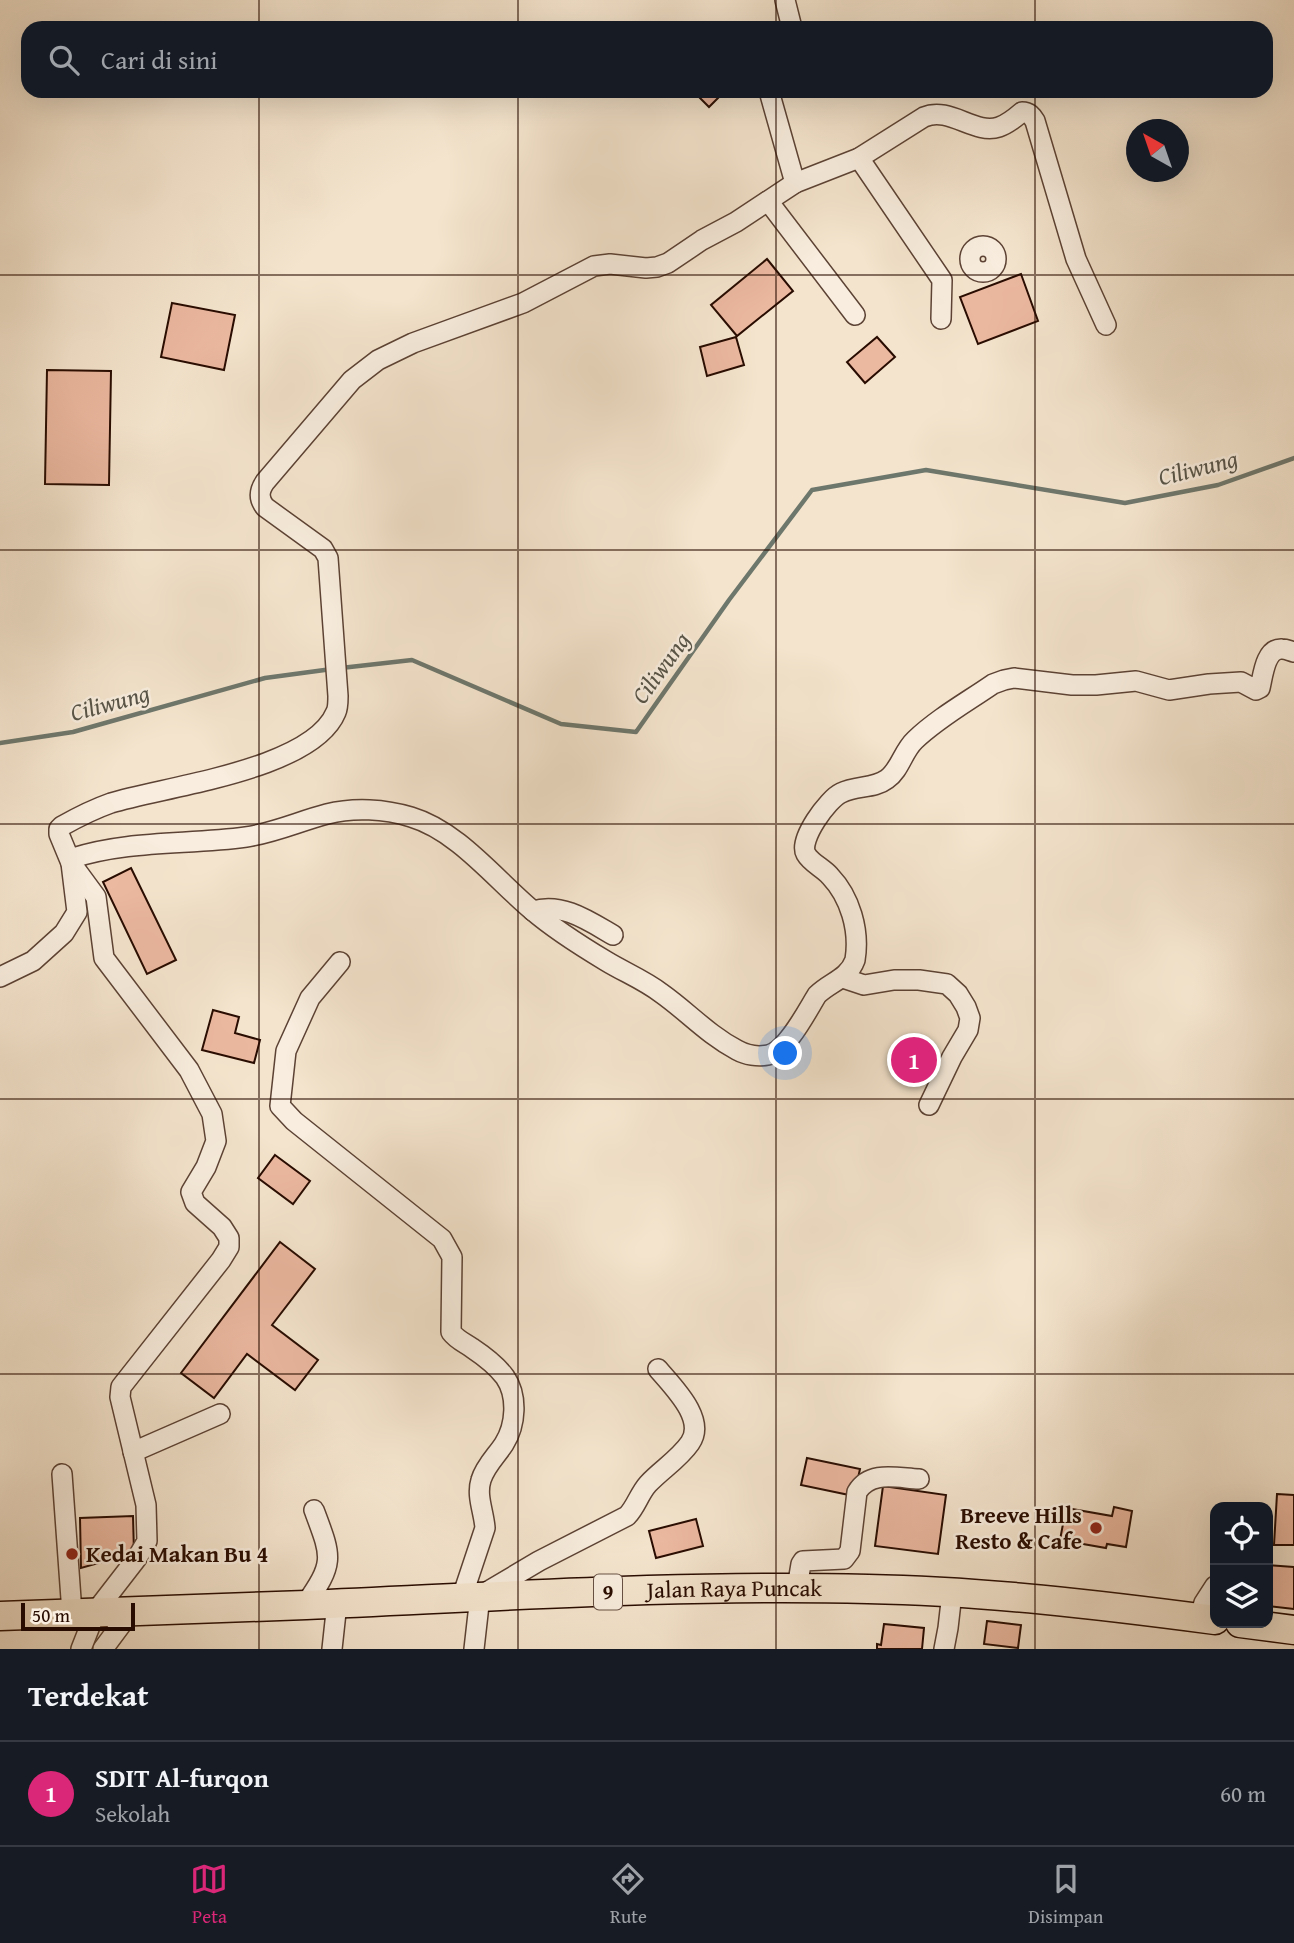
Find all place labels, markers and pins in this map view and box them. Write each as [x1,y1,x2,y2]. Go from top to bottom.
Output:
pin: 1 [891,1034,937,1086]
place label: Breeve Hills Resto & Cafe [955,1498,1082,1557]
marker: Breeve Hills Resto & Cafe [1088,1520,1104,1536]
place label: Kedai Makan Bu 4 [86,1537,269,1570]
marker: Kedai Makan Bu 4 [64,1546,80,1562]

